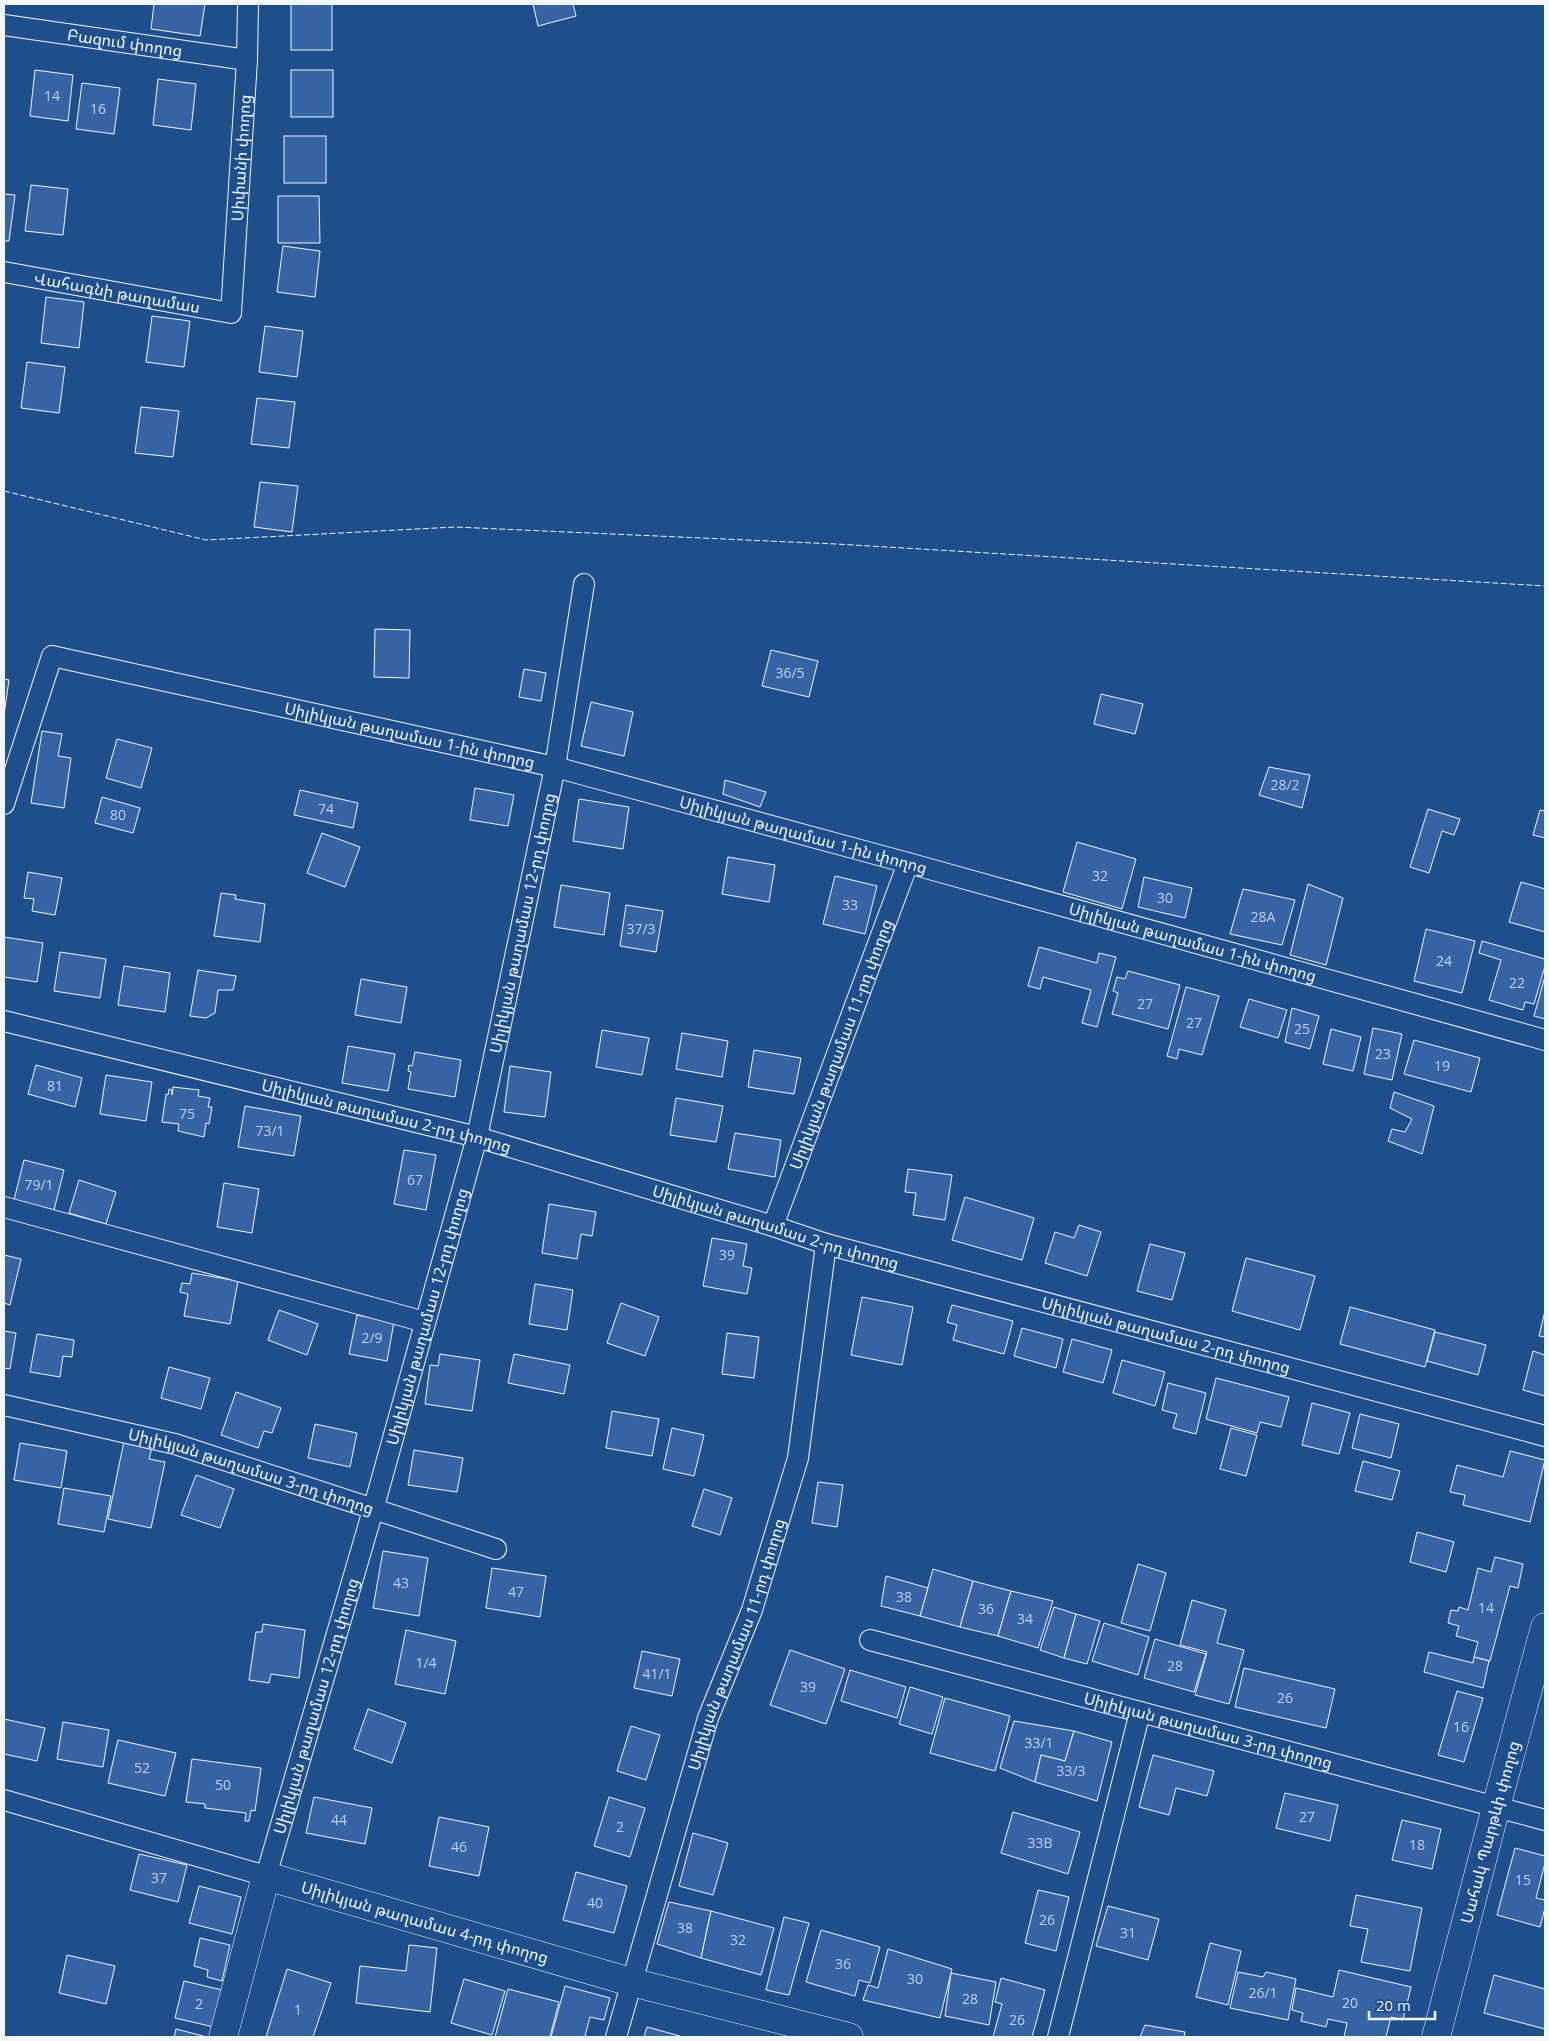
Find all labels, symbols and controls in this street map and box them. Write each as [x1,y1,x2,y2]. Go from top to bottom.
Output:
street label: Բազում փողոց [66,23,184,62]
house number: 14 [44,86,60,105]
street label: Սիփանի փողոց [226,94,256,222]
house number: 16 [90,99,106,118]
street label: Վահագնի թաղամաս [32,267,202,318]
house number: 36/5 [775,663,805,682]
street label: Սիլիկյան թաղամաս 1-ին փողոց [282,697,537,773]
house number: 28/2 [1270,775,1300,794]
street label: Սիլիկյան թաղամաս 1-ին փողոց [677,790,930,879]
street label: Սիլիկյան թաղամաս 12-րդ փողոց [484,791,560,1055]
house number: 74 [318,799,334,818]
house number: 80 [110,805,126,824]
house number: 32 [1092,866,1108,885]
house number: 30 [1157,888,1173,907]
house number: 33 [842,895,858,914]
street label: Սիլիկյան թաղամաս 1-ին փողոց [1066,897,1319,987]
house number: 28А [1251,907,1276,926]
street label: Սիլիկյան թաղամաս 11-րդ փողոց [784,916,897,1173]
house number: 37/3 [626,919,656,938]
house number: 24 [1436,951,1452,970]
house number: 22 [1509,973,1525,992]
house number: 27 [1137,994,1153,1013]
house number: 27 [1186,1013,1202,1032]
house number: 25 [1294,1019,1310,1038]
house number: 23 [1375,1044,1391,1063]
house number: 19 [1434,1056,1450,1075]
street label: Սիլիկյան թաղամաս 2-րդ փողոց [259,1074,514,1158]
house number: 81 [47,1076,63,1095]
house number: 75 [179,1104,195,1123]
house number: 73/1 [255,1121,285,1140]
house number: 67 [407,1170,423,1189]
house number: 79/1 [24,1175,54,1194]
street label: Սիլիկյան թաղամաս 2-րդ փողոց [650,1179,902,1274]
street label: Սիլիկյան թաղամաս 12-րդ փողոց [381,1186,473,1447]
house number: 39 [719,1245,735,1264]
street label: Սիլիկյան թաղամաս 2-րդ փողոց [1039,1291,1293,1379]
house number: 2/9 [361,1328,383,1347]
street label: Սիլիկյան թաղամաս 3-րդ փողոց [126,1423,377,1519]
street label: Սիլիկյան թաղամաս 11-րդ փողոց [682,1516,790,1773]
house number: 43 [393,1573,409,1592]
street label: Սիլիկյան թաղամաս 12-րդ փողոց [268,1575,364,1837]
house number: 47 [508,1582,524,1601]
house number: 38 [896,1587,912,1606]
house number: 14 [1478,1598,1494,1617]
house number: 36 [978,1599,994,1618]
house number: 34 [1017,1609,1033,1628]
house number: 1/4 [415,1653,437,1672]
house number: 28 [1167,1656,1183,1675]
house number: 41/1 [642,1664,672,1683]
house number: 39 [800,1677,816,1696]
street label: Սիլիկյան թաղամաս 3-րդ փողոց [1081,1686,1335,1774]
house number: 26 [1277,1688,1293,1707]
house number: 16 [1453,1717,1469,1736]
house number: 33/1 [1024,1733,1054,1752]
street label: Սահակ Պարթևի փողոց [1455,1738,1525,1926]
house number: 52 [134,1758,150,1777]
house number: 33/3 [1056,1761,1086,1780]
house number: 50 [215,1775,231,1794]
house number: 27 [1299,1807,1315,1826]
house number: 44 [331,1810,347,1829]
house number: 2 [616,1817,624,1836]
house number: 33B [1027,1833,1053,1852]
house number: 18 [1409,1835,1425,1854]
house number: 46 [451,1837,467,1856]
house number: 37 [151,1868,167,1887]
house number: 15 [1515,1870,1531,1889]
street label: Սիլիկյան թաղամաս 4-րդ փողոց [298,1876,551,1968]
house number: 40 [587,1893,603,1912]
house number: 26 [1039,1910,1055,1929]
house number: 38 [677,1918,693,1937]
house number: 31 [1120,1923,1136,1942]
house number: 32 [730,1930,746,1949]
house number: 36 [835,1954,851,1973]
house number: 30 [907,1969,923,1988]
house number: 26/1 [1248,1983,1278,2002]
scale bar [1369,1988,1435,2020]
house number: 28 [962,1989,978,2008]
house number: 20 [1342,1993,1358,2012]
house number: 2 [195,1994,203,2013]
text: 20 m [1376,1995,1411,2015]
house number: 1 [294,2000,302,2019]
house number: 26 [1009,2010,1025,2029]

